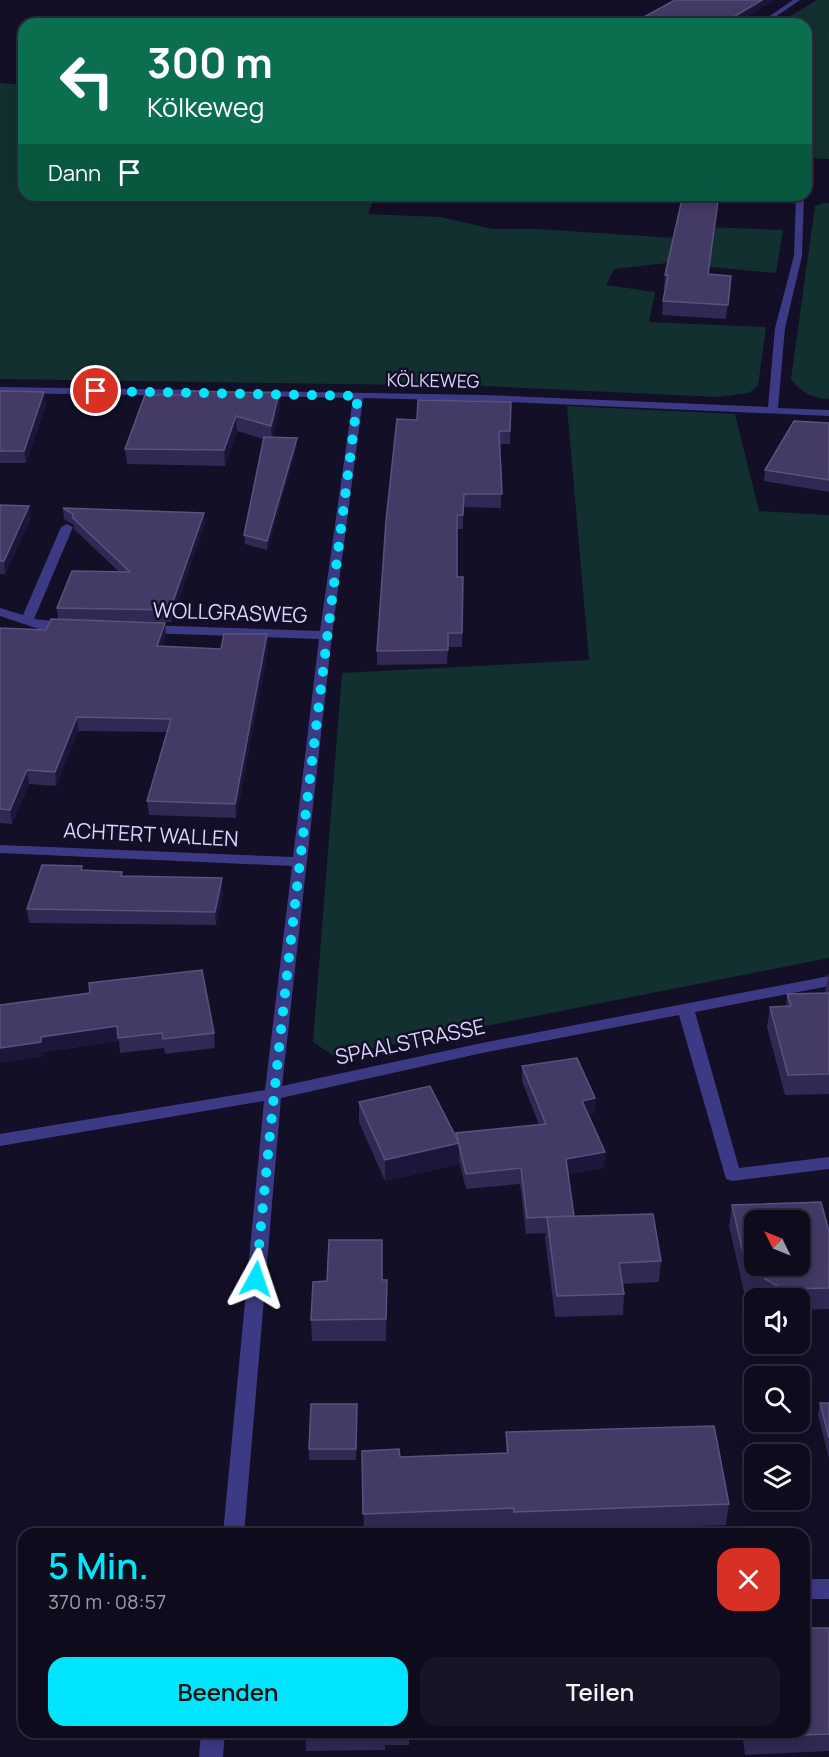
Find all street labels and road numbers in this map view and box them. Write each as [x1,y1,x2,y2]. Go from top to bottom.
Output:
street label: KÖLKEWEG [387,367,480,393]
street label: WOLLGRASWEG [152,595,308,629]
street label: ACHTERT WALLEN [63,815,239,853]
street label: SPAALSTRASSE [333,1011,487,1071]

